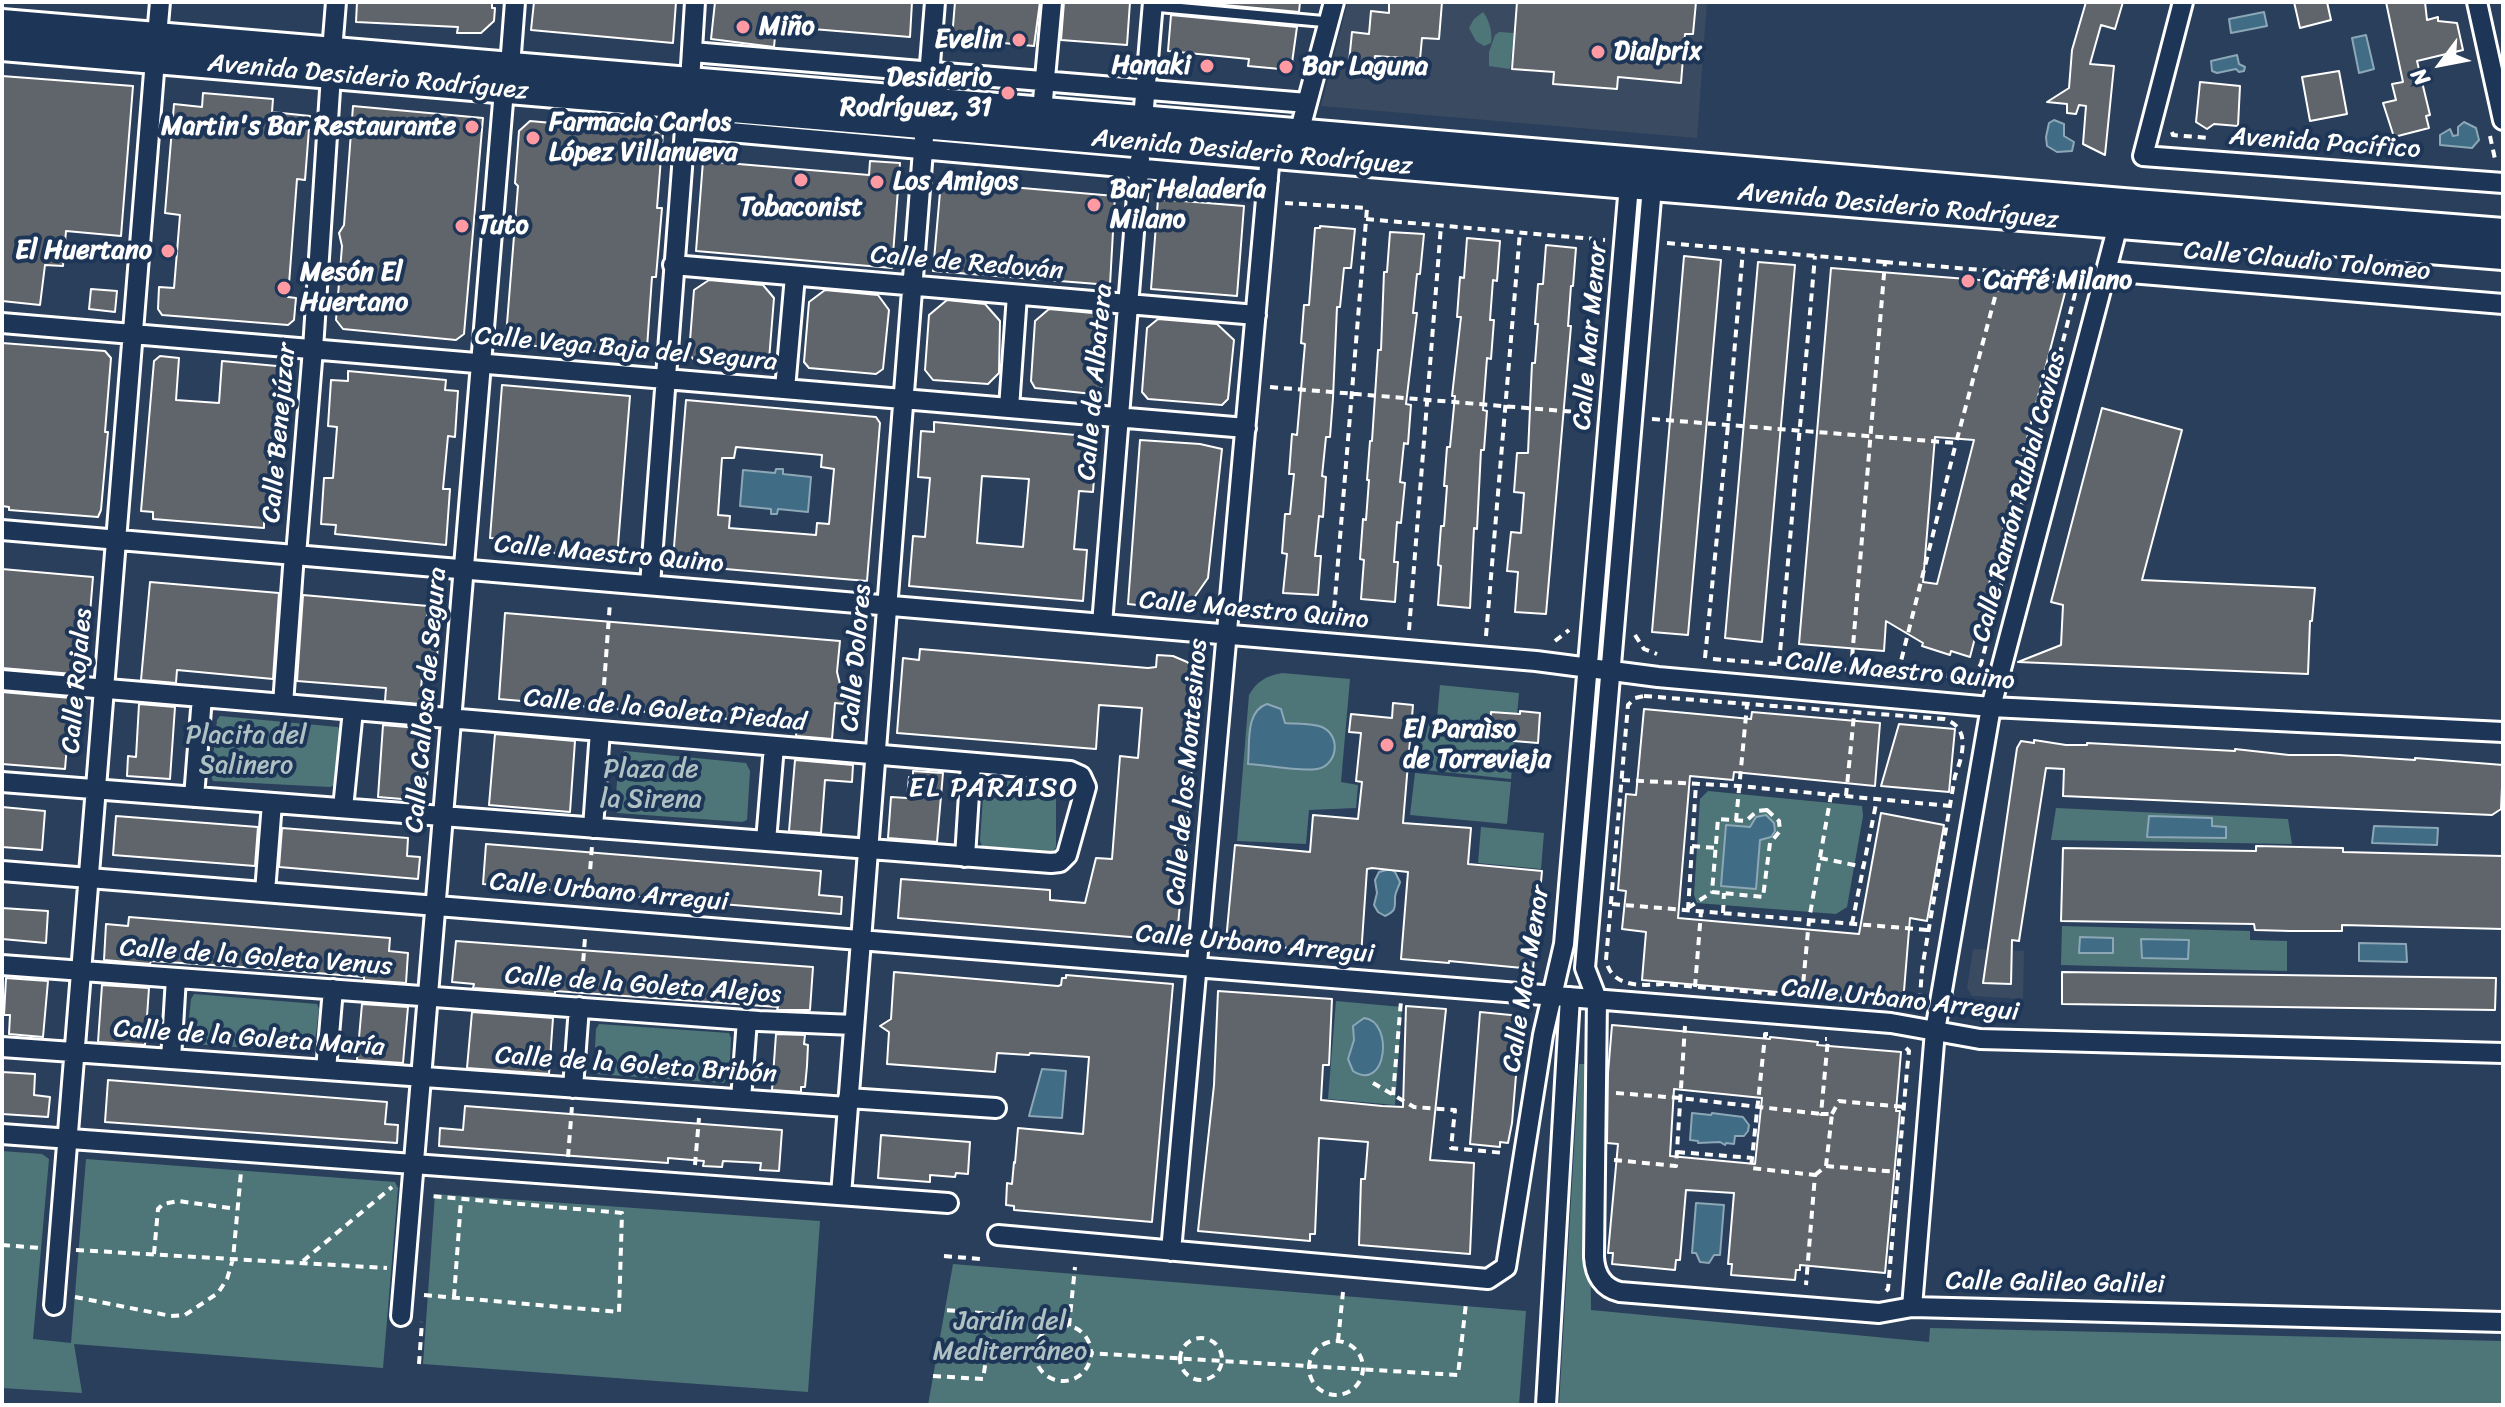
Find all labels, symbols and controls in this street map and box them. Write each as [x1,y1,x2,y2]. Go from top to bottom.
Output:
place label: Miño [759,11,815,43]
marker: Miño [734,18,752,36]
place label: Evelin [934,24,1003,56]
north arrow [2401,24,2481,104]
marker: Evelin [1010,31,1028,49]
place label: Dialprix [1614,36,1702,68]
marker: Dialprix [1589,43,1607,61]
street label: Avenida Desiderio Rodríguez [206,48,530,108]
place label: Hanaki [1111,50,1191,82]
place label: Bar Laguna [1302,51,1428,83]
marker: Hanaki [1198,57,1216,75]
marker: Bar Laguna [1277,58,1295,76]
text: N [2400,60,2441,94]
place label: Desiderio Rodríguez, 31 [840,62,992,124]
marker: Desiderio Rodríguez, 31 [999,84,1017,102]
place label: Farmacia Carlos López Villanueva [549,107,737,168]
place label: Martin's Bar Restaurante [161,111,456,143]
marker: Martin's Bar Restaurante [463,118,481,136]
street label: Avenida Pacífico [2228,122,2422,166]
street label: Avenida Desiderio Rodríguez [1090,123,1414,183]
marker: Farmacia Carlos López Villanueva [524,129,542,147]
place label: Los Amigos [893,166,1018,198]
marker: Tobaconist [792,171,810,189]
marker: Los Amigos [868,173,886,191]
place label: Bar Heladería Milano [1110,174,1266,236]
street label: Avenida Desiderio Rodríguez [1736,177,2060,237]
place label: Tobaconist [739,192,863,224]
marker: Bar Heladería Milano [1085,196,1103,214]
place label: Tuto [478,210,529,242]
marker: Tuto [453,217,471,235]
place label: El Huertano [15,235,152,267]
street label: Calle Claudio Tolomeo [2182,236,2432,288]
street label: Calle de Redován [869,240,1065,288]
street label: Calle Mar Menor [1567,241,1615,431]
marker: El Huertano [159,242,177,260]
place label: Mesón El Huertano [300,257,408,318]
place label: Caffé Milano [1984,265,2132,297]
marker: Caffé Milano [1959,272,1977,290]
marker: Mesón El Huertano [275,279,293,297]
street label: Calle de Albatera [1072,283,1120,481]
street label: Calle Vega Baja del Segura [474,321,778,379]
street label: Calle Benejúzar [257,342,303,524]
street label: Calle Ramón Rubial Cavias [1966,349,2074,645]
street label: Calle Maestro Quino [493,529,725,581]
street label: Calle Callosa de Segura [400,566,454,834]
street label: Calle Dolores [835,583,879,733]
street label: Calle Maestro Quino [1138,585,1370,637]
street label: Calle Rojales [56,607,100,755]
street label: Calle de los Montesinos [1161,637,1215,907]
street label: Calle Maestro Quino [1784,646,2016,698]
street label: Calle de la Goleta Piedad [522,683,808,739]
place label: El Paraìso de Torrevieja [1403,714,1551,776]
park label: Placita del Salinero [185,720,307,782]
marker: El Paraìso de Torrevieja [1378,736,1396,754]
park label: Plaza de la Sirena [600,754,702,816]
district label: EL PARAISO [911,772,1077,806]
street label: Calle Urbano Arregui [489,867,729,919]
street label: Calle Mar Menor [1497,884,1557,1074]
street label: Calle Urbano Arregui [1135,919,1375,971]
street label: Calle de la Goleta Venus [119,933,393,983]
street label: Calle de la Goleta Alejos [504,961,782,1011]
street label: Calle Urbano Arregui [1779,973,2021,1029]
street label: Calle de la Goleta María [112,1014,386,1064]
street label: Calle de la Goleta Bribón [494,1041,778,1091]
street label: Calle Galileo Galilei [1945,1266,2165,1302]
park label: Jardín del Mediterráneo [933,1306,1087,1368]

